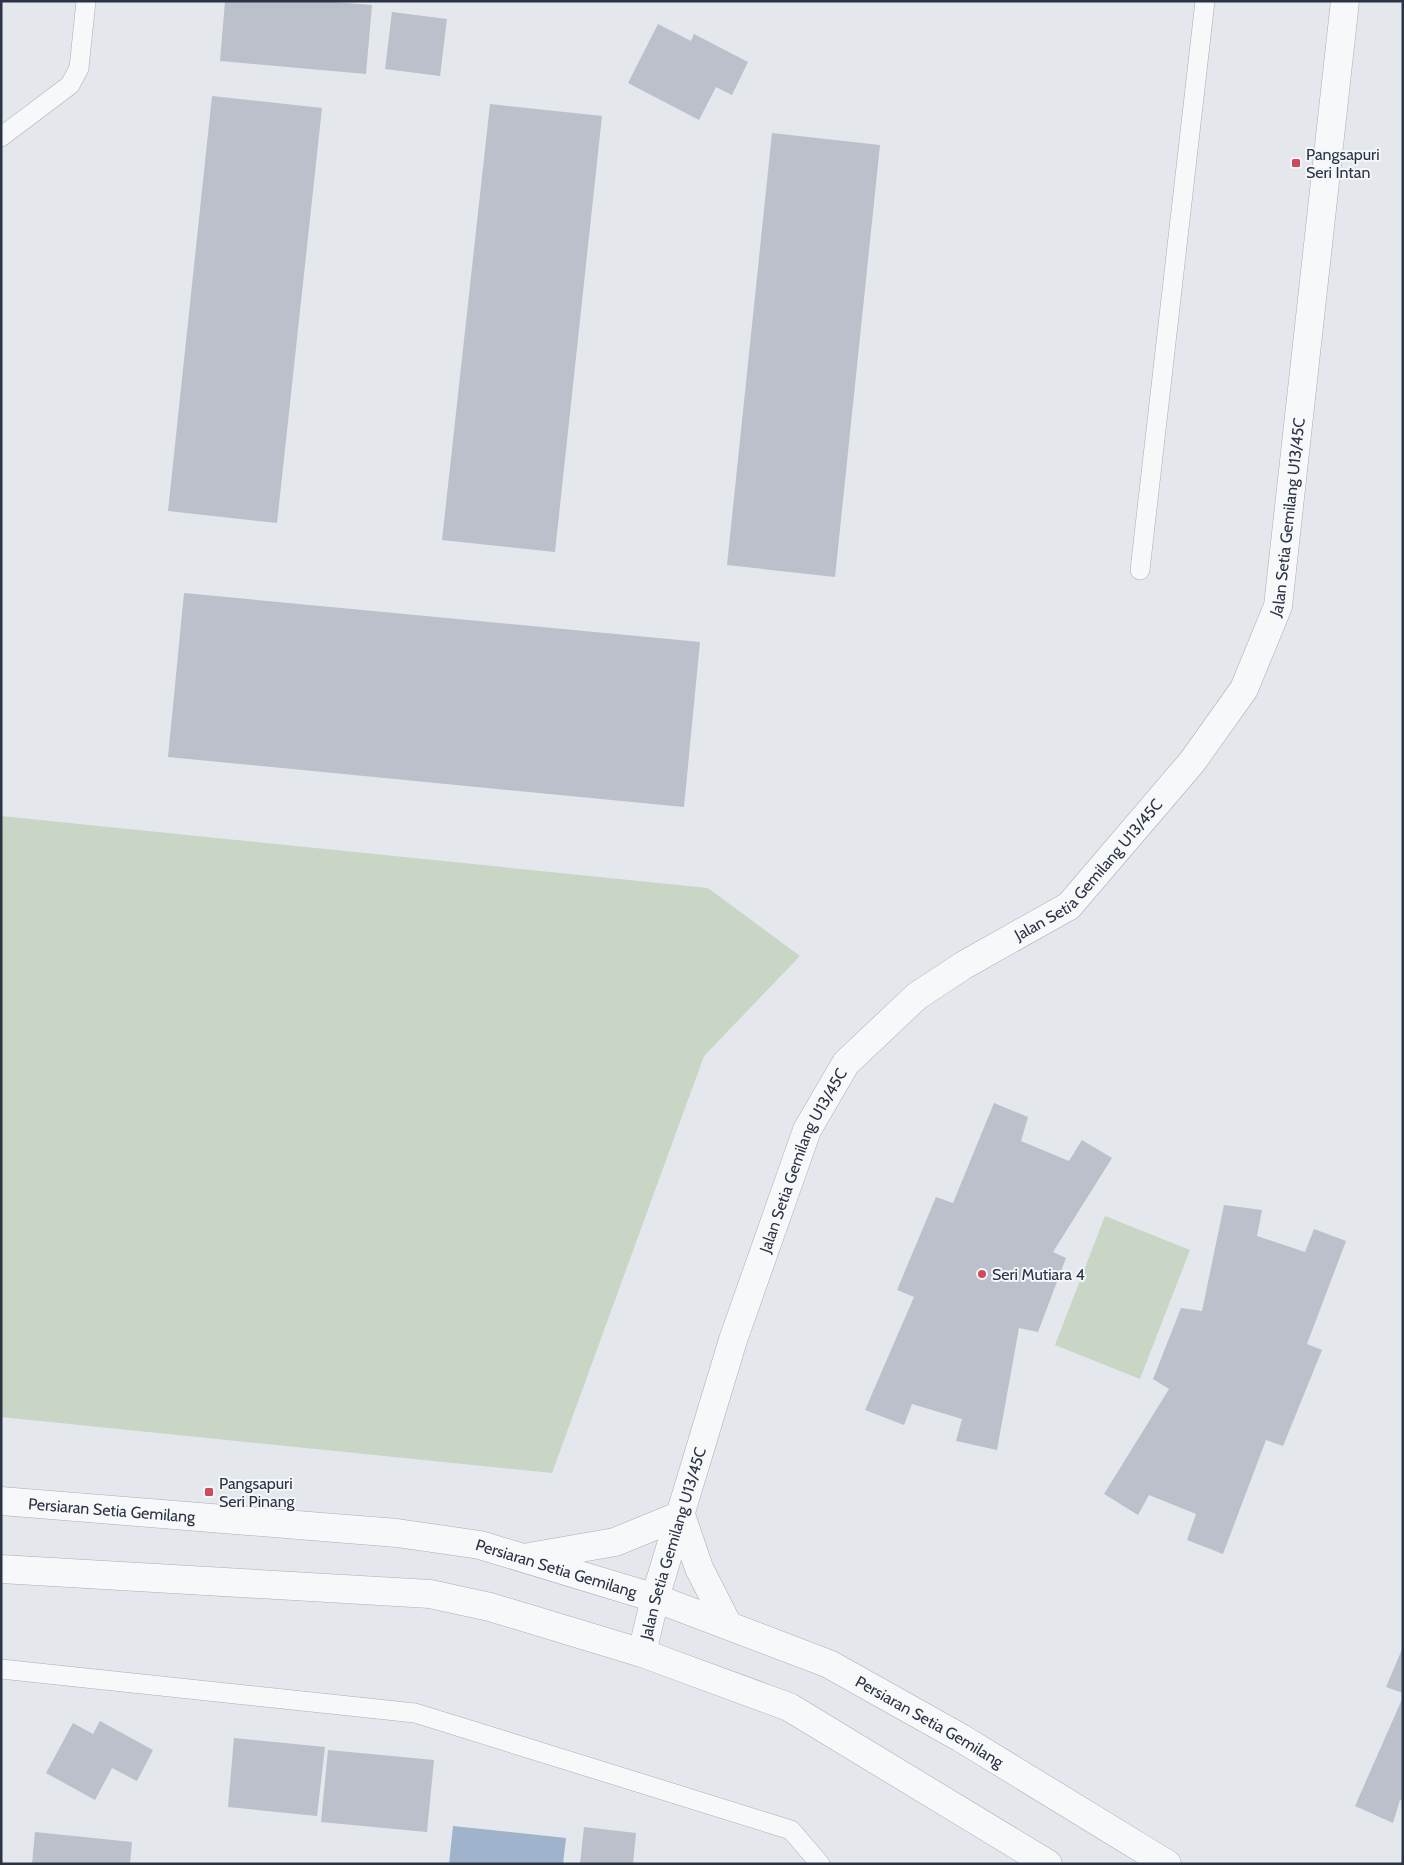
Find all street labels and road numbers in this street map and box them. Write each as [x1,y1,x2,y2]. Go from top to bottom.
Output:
street label: Jalan Setia Gemilang U13/45C [1265,417,1308,620]
street label: Jalan Setia Gemilang U13/45C [1010,795,1166,945]
street label: Jalan Setia Gemilang U13/45C [755,1065,850,1256]
street label: Jalan Setia Gemilang U13/45C [636,1445,710,1642]
street label: Persiaran Setia Gemilang [27,1494,197,1526]
street label: Persiaran Setia Gemilang [473,1535,640,1602]
street label: Persiaran Setia Gemilang [852,1671,1008,1772]

